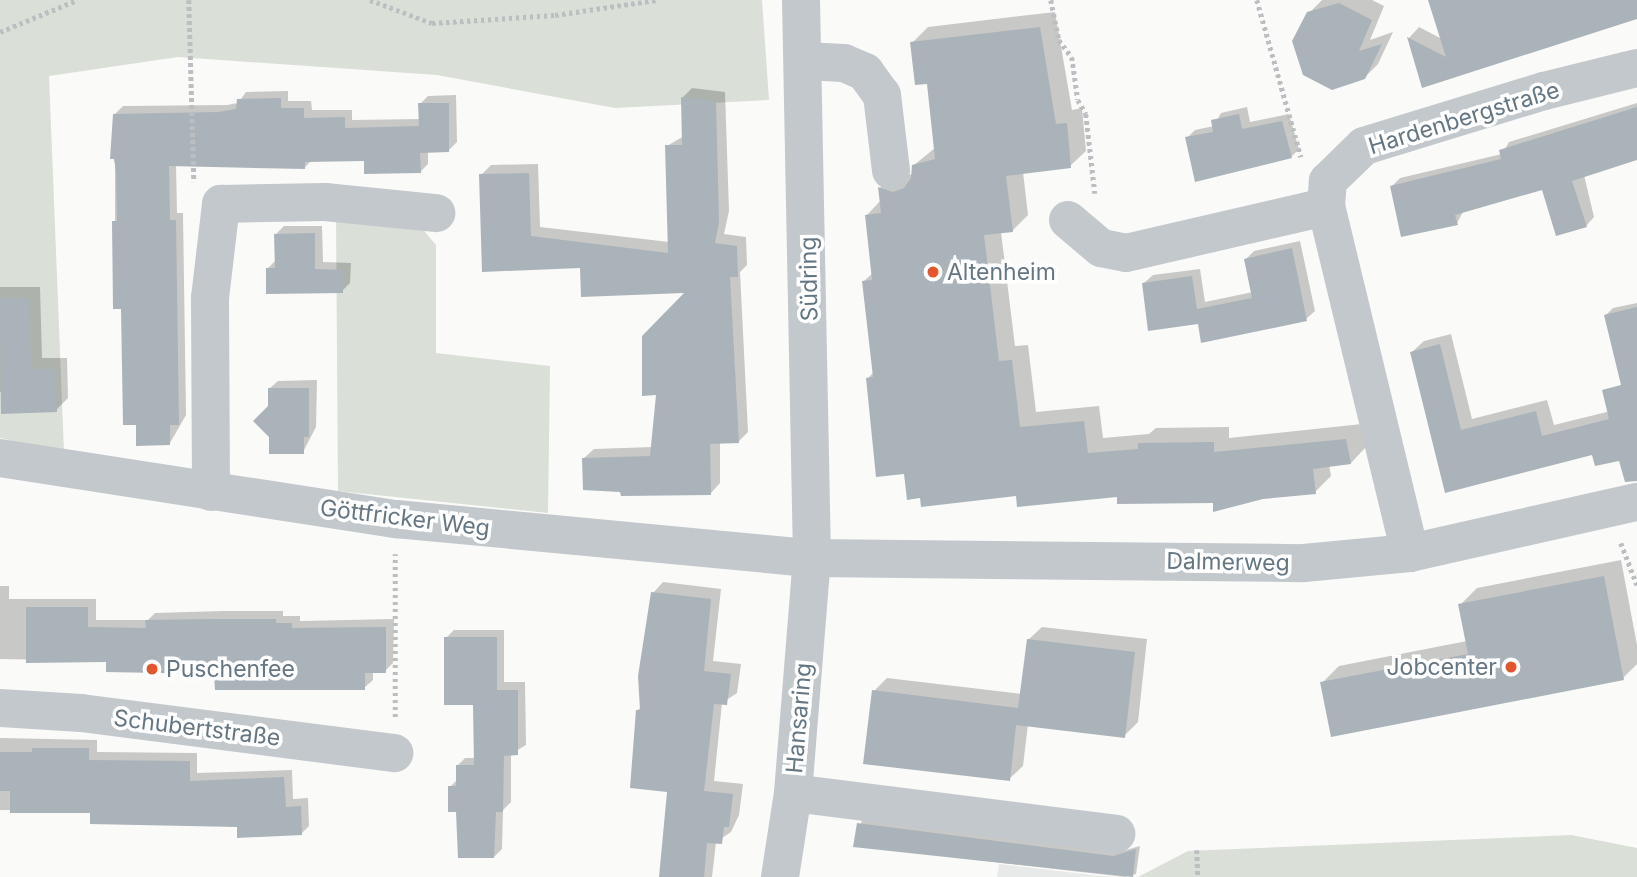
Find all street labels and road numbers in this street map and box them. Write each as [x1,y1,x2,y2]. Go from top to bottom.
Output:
street label: Hardenbergstraße [1365,76,1563,160]
street label: Südring [794,236,824,322]
street label: Göttfricker Weg [319,494,491,542]
street label: Dalmerweg [1166,547,1290,577]
street label: Hansaring [780,662,818,774]
street label: Schubertstraße [112,704,282,752]

